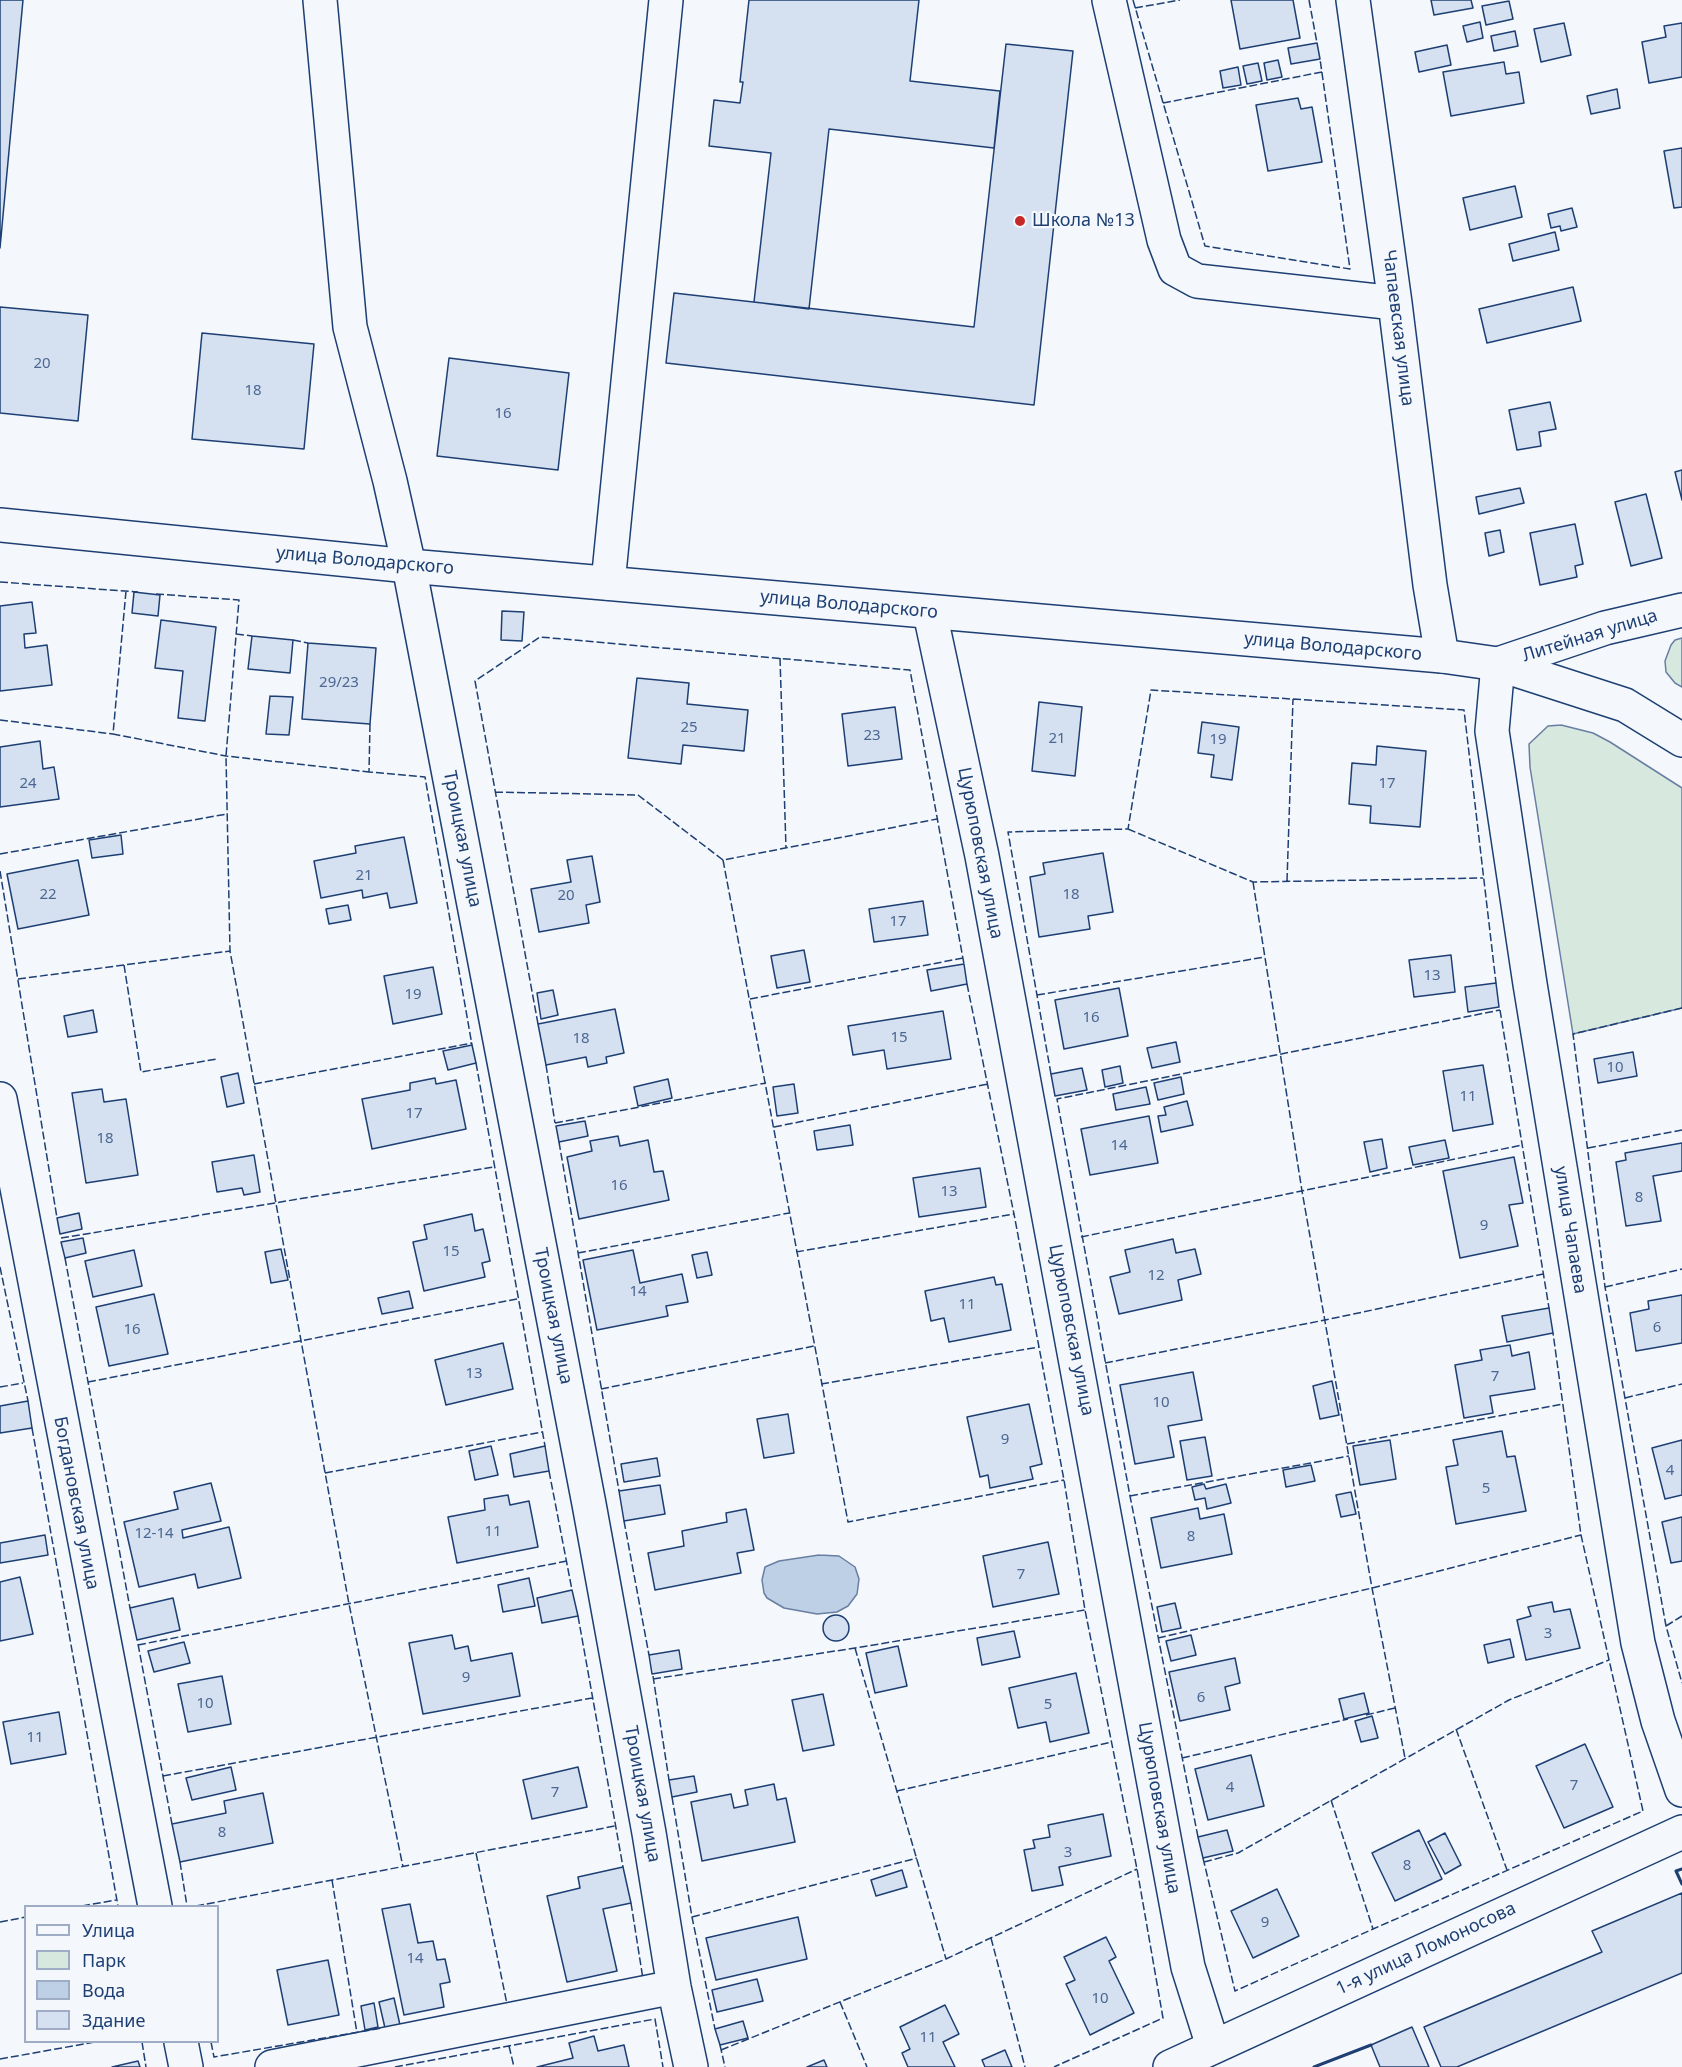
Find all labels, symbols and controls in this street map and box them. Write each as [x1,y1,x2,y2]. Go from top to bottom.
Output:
place label: Школа №13 [1032,210,1135,232]
marker: Школа №13 [1013,214,1027,228]
street label: Чапаевская улица [1378,249,1418,407]
house number: 20 [33,355,51,373]
house number: 18 [244,382,262,400]
house number: 16 [494,405,512,423]
street label: улица Володарского [275,542,455,580]
street label: улица Володарского [759,586,939,624]
street label: Литейная улица [1520,605,1660,667]
street label: улица Володарского [1243,628,1423,666]
house number: 29/23 [319,674,359,692]
house number: 25 [680,719,698,737]
house number: 23 [863,727,881,745]
house number: 21 [1048,730,1066,748]
house number: 19 [1209,731,1227,749]
street label: Цурюповская улица [953,765,1007,941]
street label: Троицкая улица [438,769,486,909]
house number: 24 [19,775,37,793]
house number: 17 [1378,775,1396,793]
house number: 21 [355,867,373,885]
house number: 22 [39,886,57,904]
house number: 18 [1062,886,1080,904]
house number: 20 [557,887,575,905]
house number: 17 [889,913,907,931]
house number: 13 [1423,967,1441,985]
house number: 19 [404,986,422,1004]
house number: 16 [1082,1009,1100,1027]
house number: 15 [890,1029,908,1047]
house number: 18 [572,1030,590,1048]
house number: 10 [1606,1059,1624,1077]
house number: 11 [1459,1088,1477,1106]
house number: 17 [405,1105,423,1123]
house number: 18 [96,1130,114,1148]
house number: 14 [1110,1137,1128,1155]
street label: улица Чапаева [1549,1165,1591,1295]
house number: 16 [610,1177,628,1195]
house number: 13 [940,1183,958,1201]
house number: 8 [1635,1189,1643,1207]
house number: 9 [1480,1217,1488,1235]
street label: Цурюповская улица [1044,1242,1098,1418]
house number: 15 [442,1243,460,1261]
street label: Троицкая улица [529,1246,577,1386]
house number: 12 [1147,1267,1165,1285]
house number: 14 [629,1283,647,1301]
house number: 11 [958,1296,976,1314]
house number: 6 [1653,1319,1661,1337]
house number: 16 [123,1321,141,1339]
house number: 13 [465,1365,483,1383]
house number: 7 [1491,1368,1499,1386]
house number: 10 [1152,1394,1170,1412]
street label: Богдановская улица [49,1415,103,1591]
house number: 9 [1001,1431,1009,1449]
house number: 4 [1666,1462,1674,1480]
house number: 5 [1482,1480,1490,1498]
house number: 11 [484,1523,502,1541]
house number: 12-14 [134,1525,174,1543]
house number: 8 [1187,1528,1195,1546]
house number: 7 [1017,1566,1025,1584]
house number: 3 [1544,1625,1552,1643]
house number: 9 [462,1669,470,1687]
house number: 6 [1197,1689,1205,1707]
house number: 10 [196,1695,214,1713]
house number: 5 [1044,1696,1052,1714]
street label: Цурюповская улица [1133,1720,1185,1896]
street label: Троицкая улица [619,1724,665,1864]
house number: 11 [26,1729,44,1747]
house number: 7 [1570,1777,1578,1795]
house number: 4 [1226,1779,1234,1797]
house number: 7 [551,1784,559,1802]
house number: 8 [218,1824,226,1842]
house number: 3 [1064,1844,1072,1862]
house number: 8 [1403,1857,1411,1875]
street label: 1-я улица Ломоносова [1333,1898,1519,2000]
legend [24,1905,219,2043]
house number: 9 [1261,1914,1269,1932]
text: Улица [82,1918,135,1942]
text: Парк [82,1948,126,1972]
house number: 14 [406,1950,424,1968]
text: Вода [82,1978,125,2002]
house number: 10 [1091,1990,1109,2008]
text: Здание [82,2008,145,2032]
house number: 11 [919,2029,937,2047]

